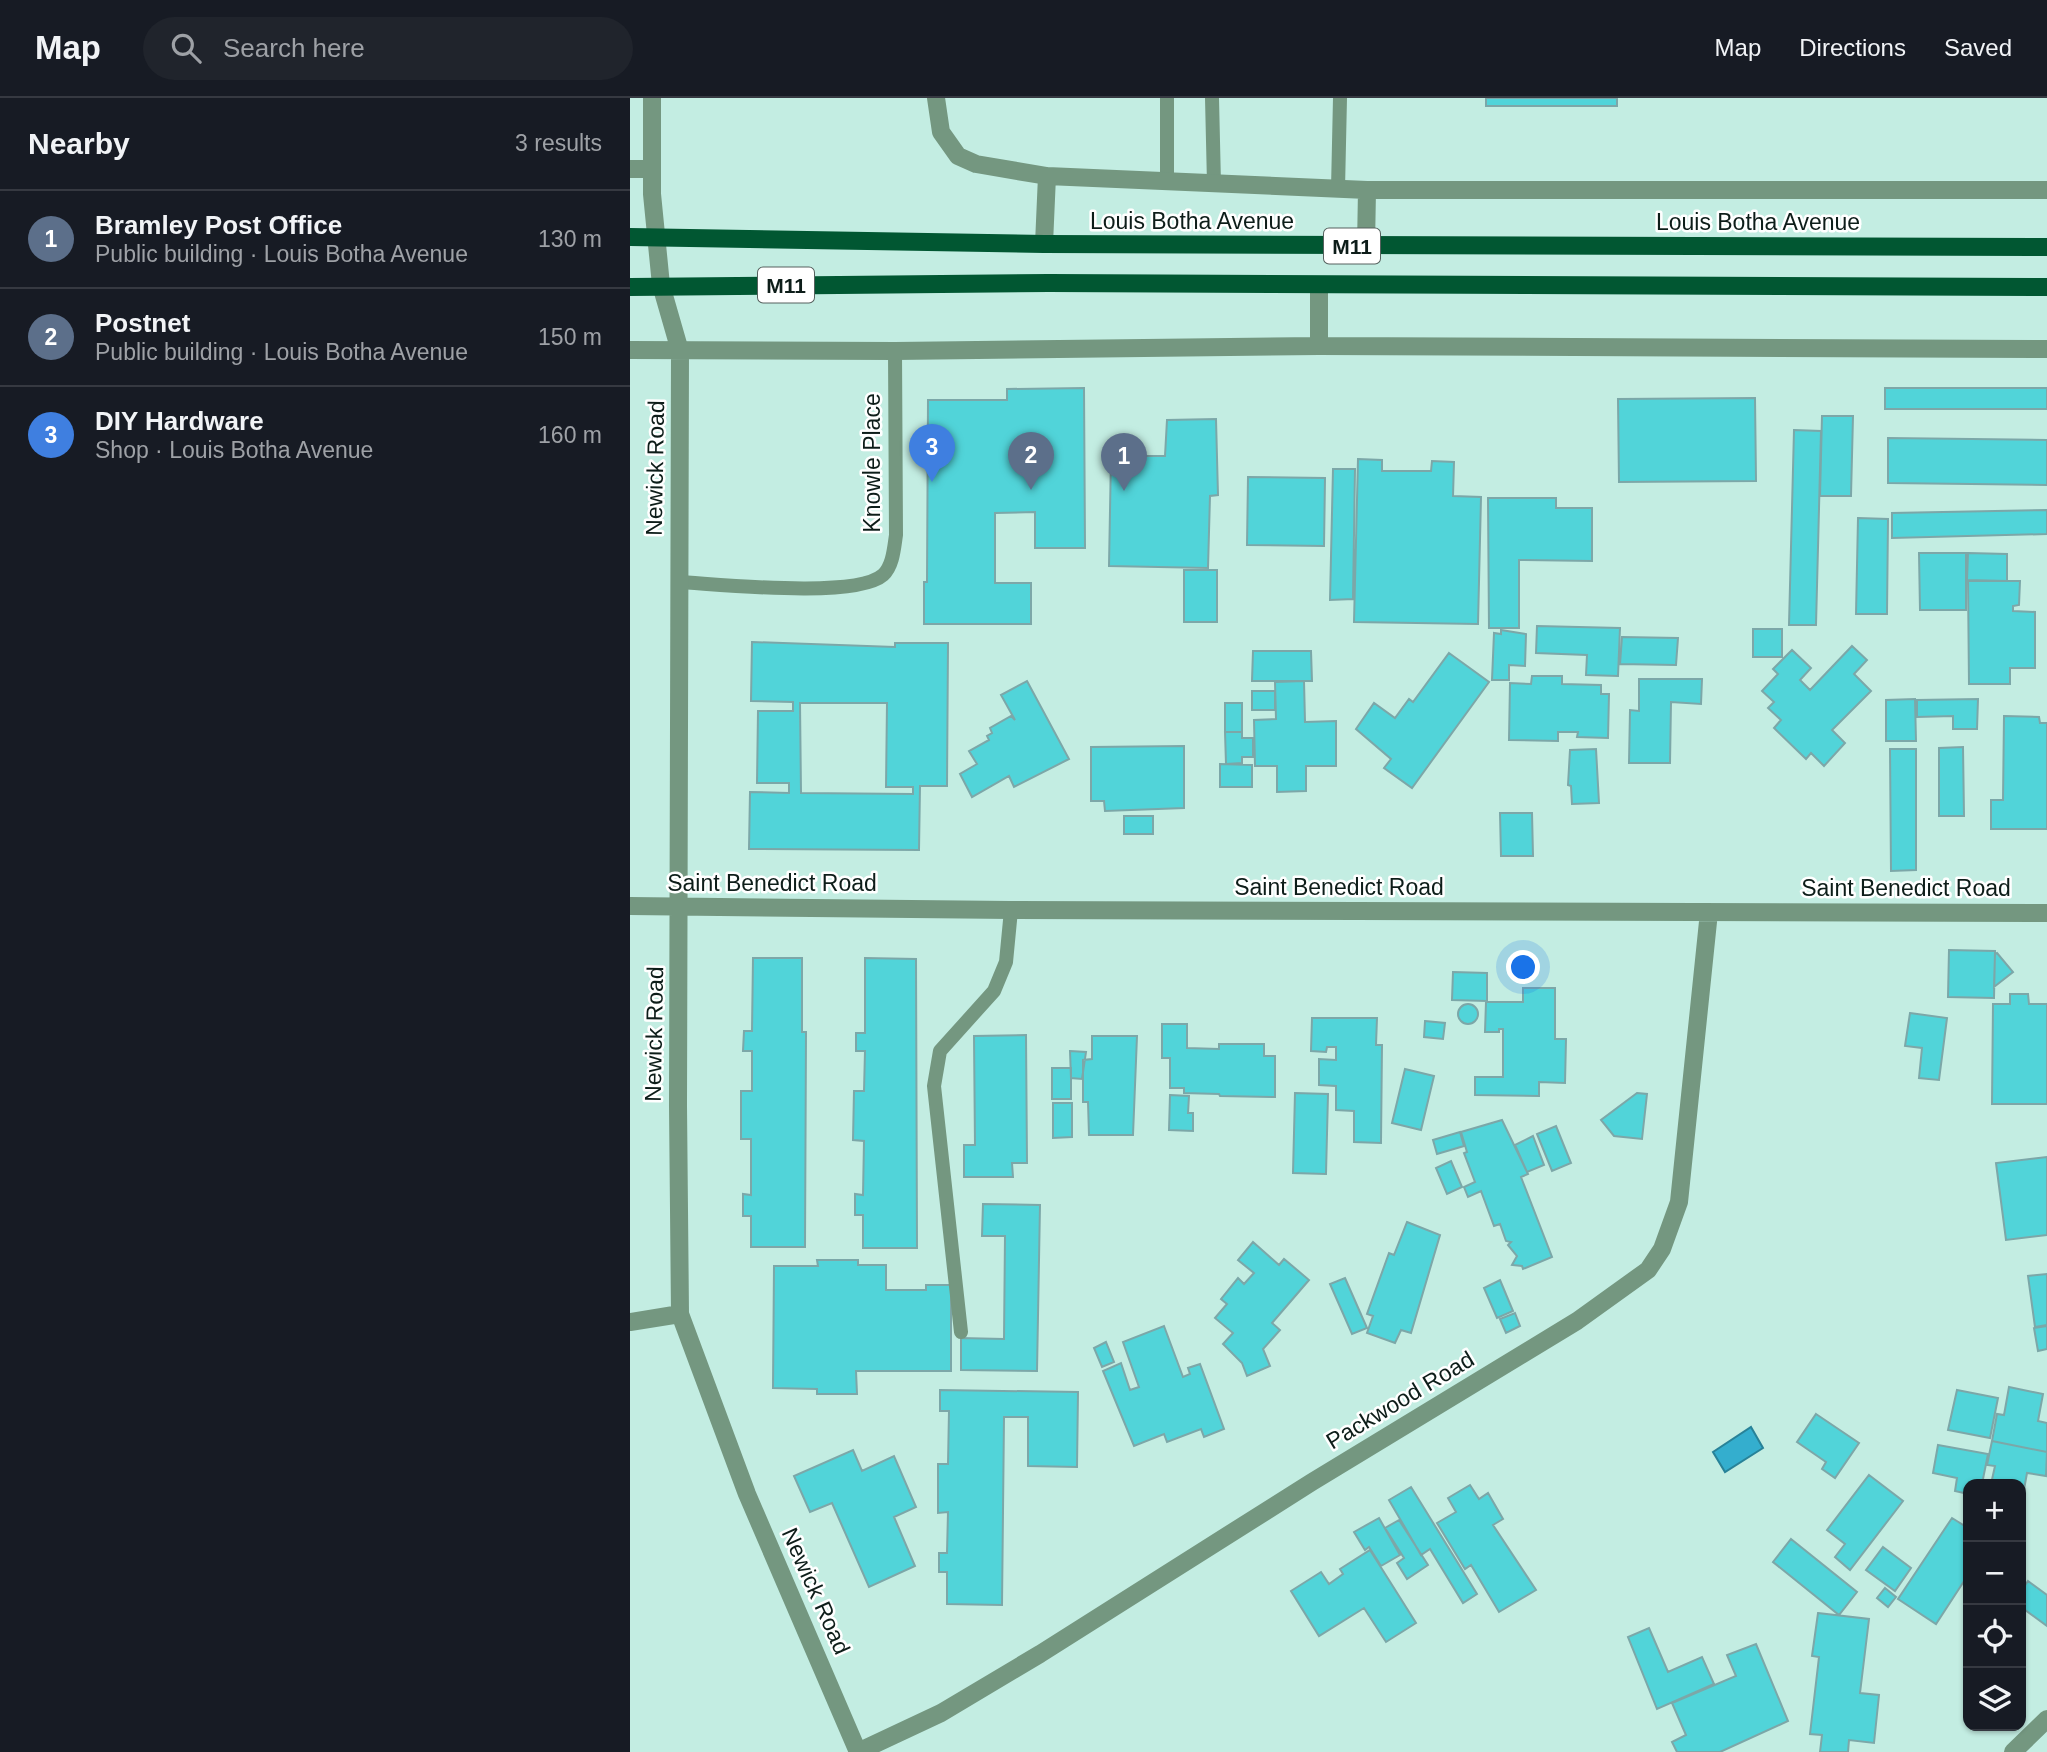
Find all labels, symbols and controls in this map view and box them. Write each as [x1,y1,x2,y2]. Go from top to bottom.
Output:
search box [143,17,633,80]
text: Map [35,29,101,66]
icon: search [167,29,205,67]
text: Search here [223,33,365,63]
text: Map [1715,34,1761,61]
text: Directions [1799,34,1906,61]
text: Saved [1944,34,2012,61]
text: Nearby [28,127,130,160]
text: 3 results [515,130,602,156]
street label: Louis Botha Avenue [1090,208,1294,234]
street label: Louis Botha Avenue [1656,209,1860,235]
text: Bramley Post Office [95,210,342,240]
text: 1 [45,226,57,252]
text: 130 m [538,226,602,252]
road number: M11 [1324,228,1380,264]
text: Public building · Louis Botha Avenue [95,241,468,267]
road number: M11 [758,268,814,302]
text: Postnet [95,308,190,338]
text: 2 [45,324,57,350]
text: 150 m [538,324,602,350]
text: Public building · Louis Botha Avenue [95,339,468,365]
street label: Knowle Place [859,393,885,533]
street label: Newick Road [641,400,669,536]
text: DIY Hardware [95,406,264,436]
text: 3 [45,422,57,448]
text: 160 m [538,422,602,448]
pin: 3 [909,424,955,482]
pin: 2 [1008,432,1054,490]
pin: 1 [1101,433,1147,491]
text: Shop · Louis Botha Avenue [95,437,373,463]
street label: Saint Benedict Road [667,870,877,896]
street label: Saint Benedict Road [1234,874,1444,900]
street label: Saint Benedict Road [1801,875,2011,901]
your location [1506,950,1540,984]
street label: Newick Road [640,966,668,1102]
street label: Packwood Road [1322,1346,1478,1454]
map controls [1963,1479,2026,1731]
button: + [1963,1479,2026,1542]
street label: Newick Road [777,1524,855,1658]
button: − [1963,1542,2026,1605]
button: locate [1963,1605,2026,1668]
button: layers [1963,1668,2026,1731]

